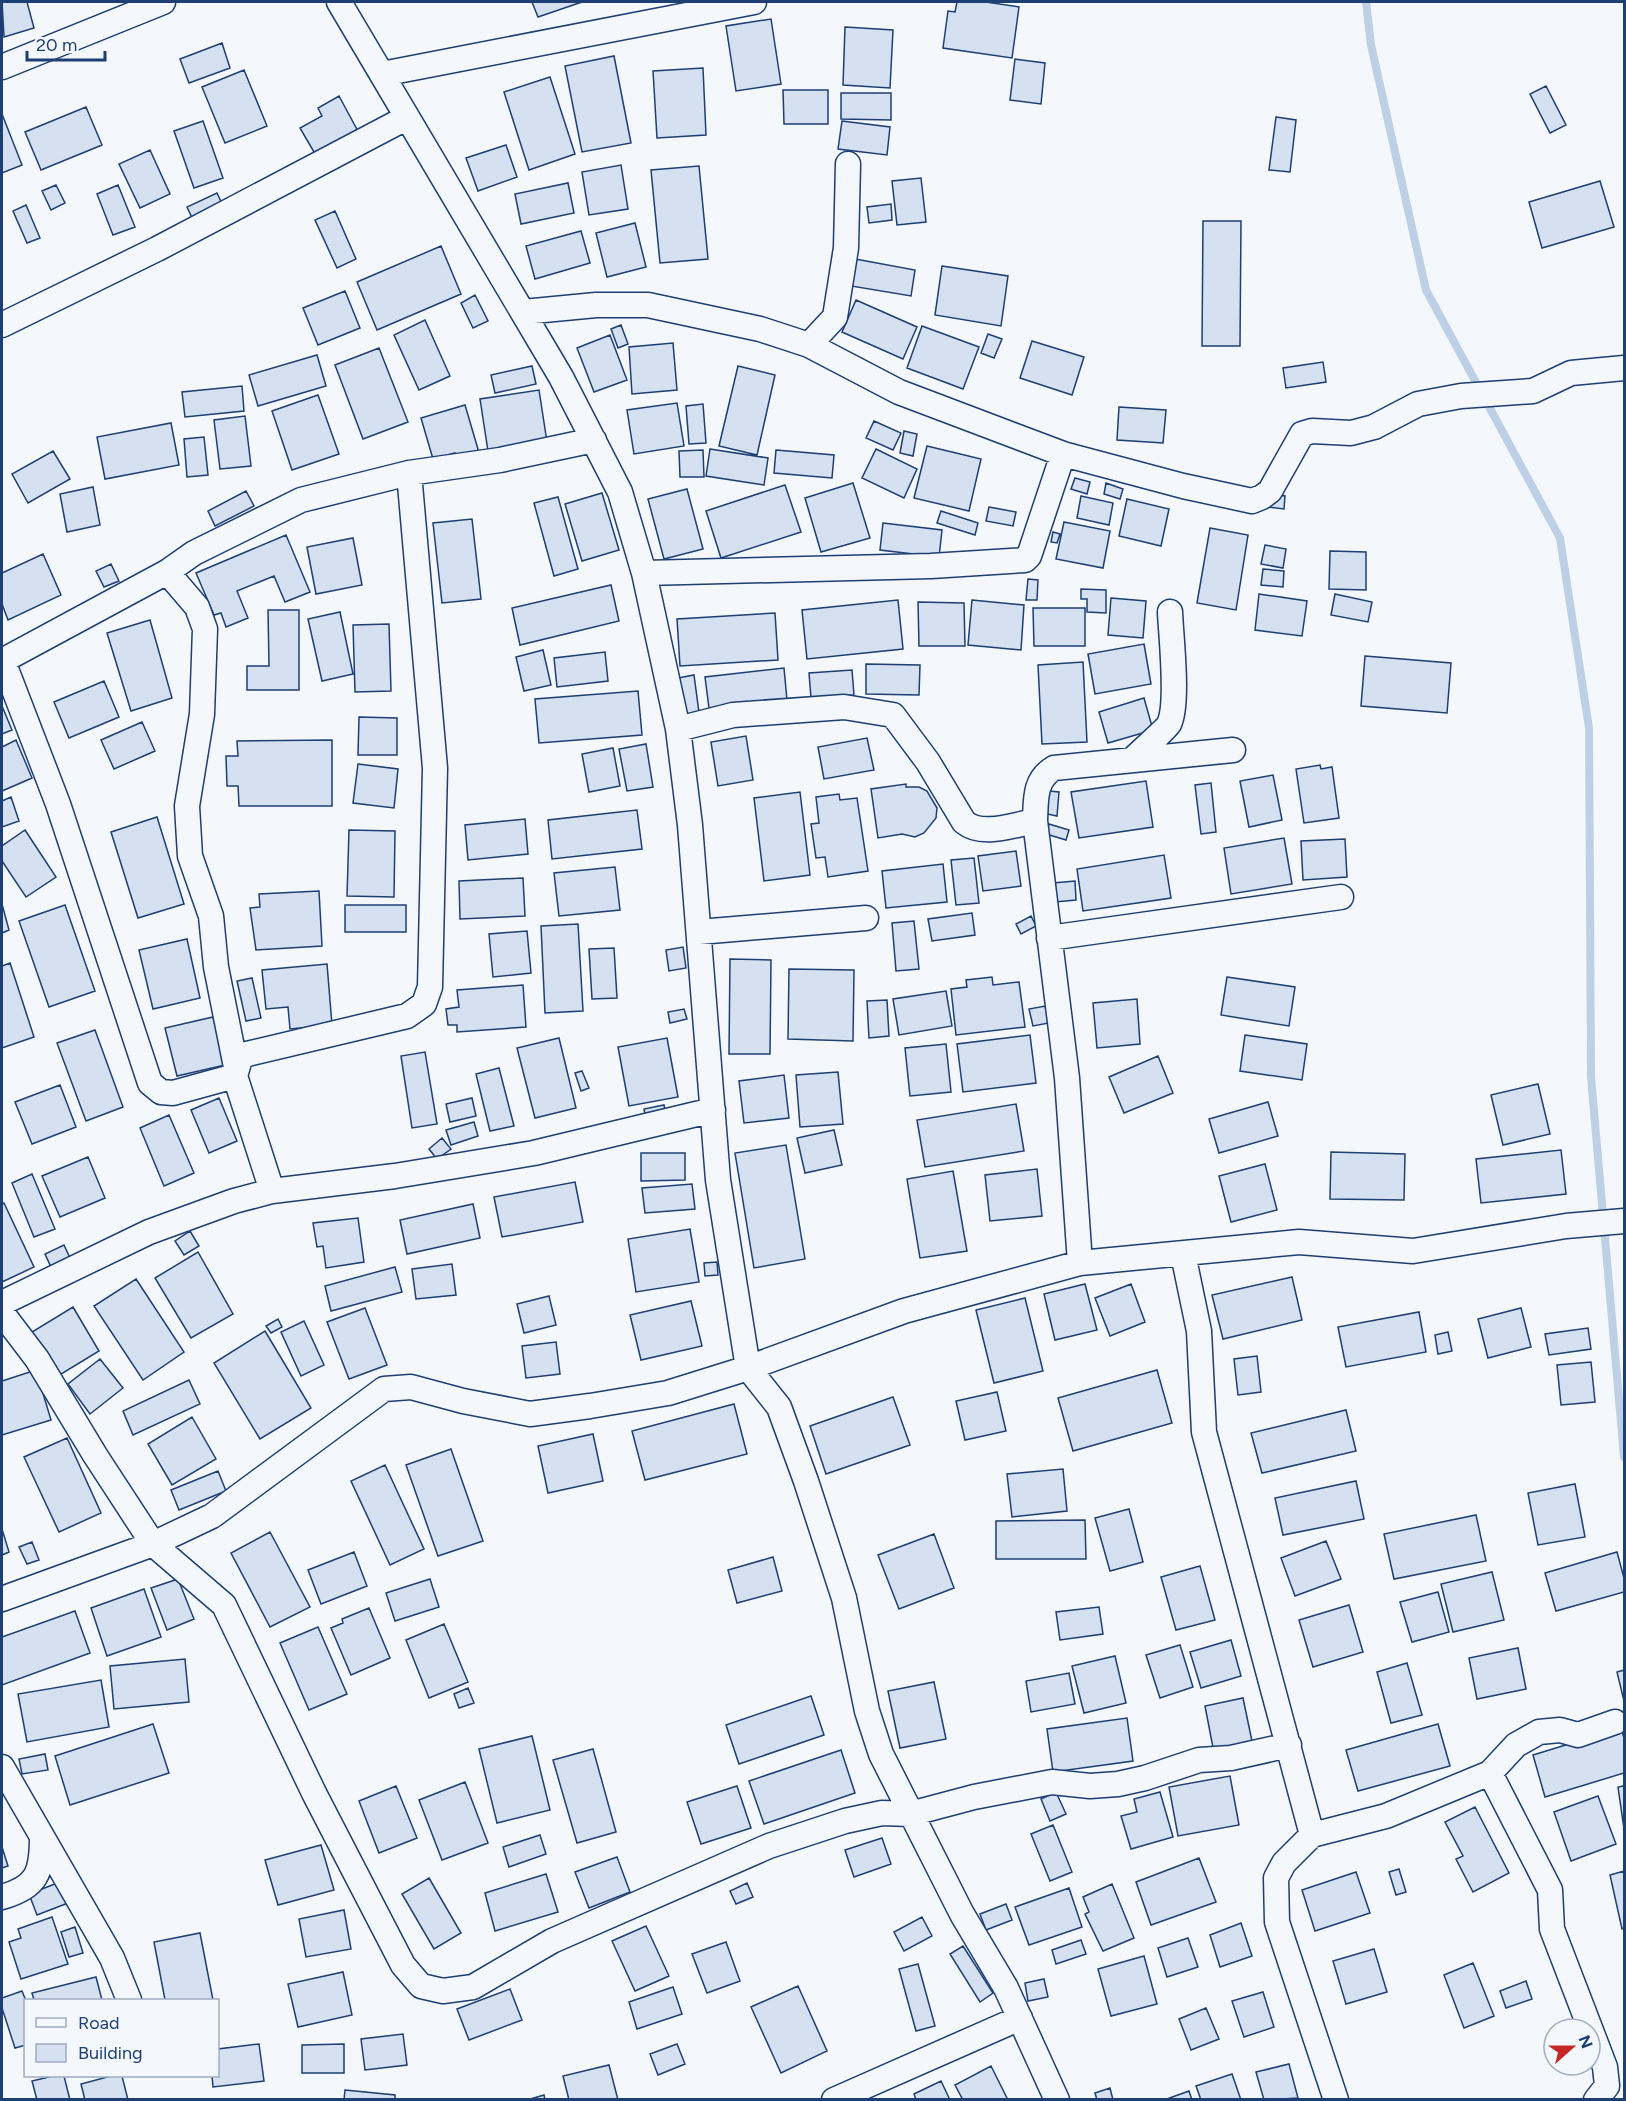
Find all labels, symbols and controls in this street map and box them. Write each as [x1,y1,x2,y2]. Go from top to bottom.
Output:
scale bar [27,24,105,62]
text: 20 m [36,34,77,56]
legend [24,1999,219,2077]
text: Road [78,2012,119,2034]
north arrow [1542,2017,1602,2077]
text: N [1574,2033,1597,2051]
text: Building [78,2042,143,2064]

